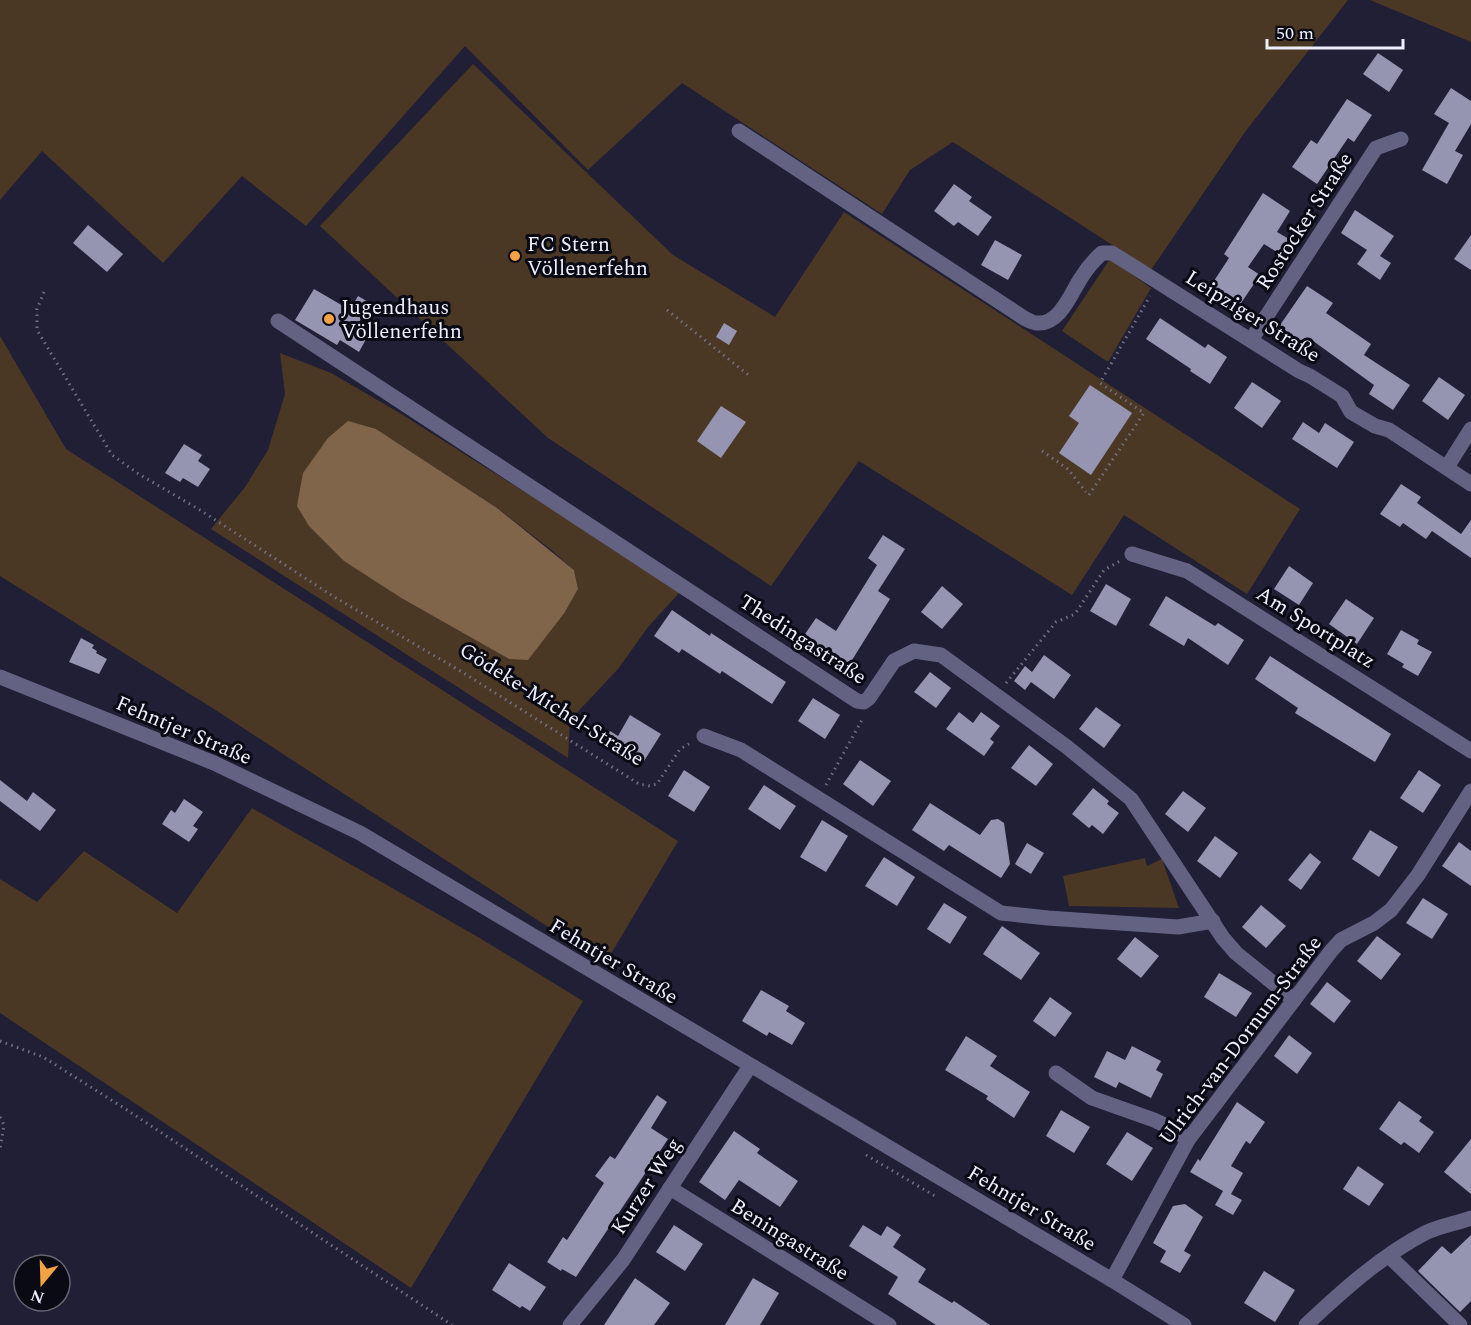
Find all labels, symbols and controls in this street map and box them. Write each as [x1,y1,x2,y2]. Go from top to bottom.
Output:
scale bar [1267,12,1404,50]
text: 50 m [1276,20,1314,47]
street label: Rostocker Straße [1248,146,1361,297]
place label: FC Stern Völlenerfehn [527,229,648,285]
marker: FC Stern Völlenerfehn [508,249,522,263]
street label: Leipziger Straße [1179,262,1326,371]
place label: Jugendhaus Völlenerfehn [341,292,462,348]
marker: Jugendhaus Völlenerfehn [322,312,336,326]
street label: Am Sportplatz [1250,578,1381,677]
street label: Thedingastraße [732,586,873,693]
street label: Gödeke-Michel-Straße [453,635,650,775]
street label: Fehntjer Straße [110,688,257,774]
street label: Fehntjer Straße [543,911,684,1013]
street label: Ulrich-van-Dornum-Straße [1151,929,1330,1152]
street label: Kurzer Weg [603,1132,690,1241]
street label: Fehntjer Straße [961,1158,1102,1260]
street label: Beningastraße [724,1191,855,1289]
north arrow [12,1253,72,1313]
text: N [27,1283,48,1310]

